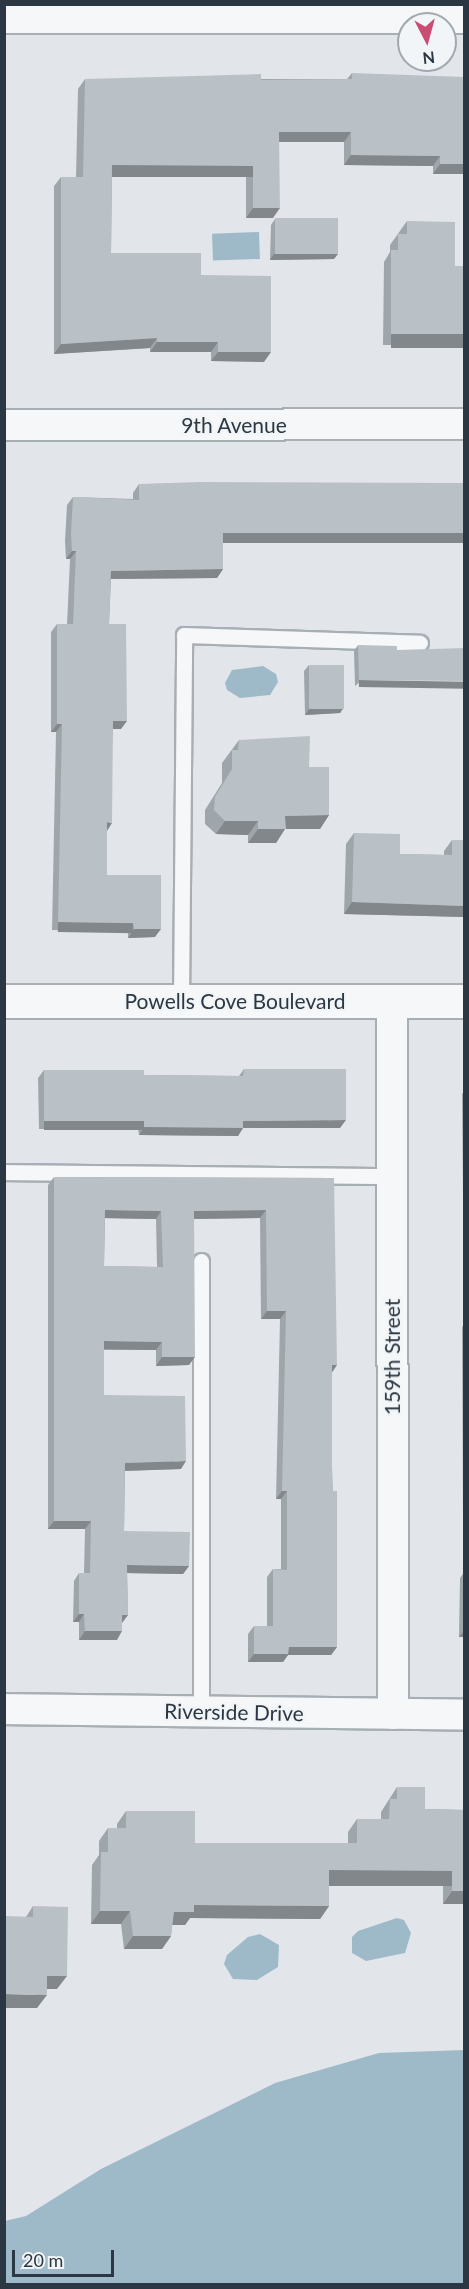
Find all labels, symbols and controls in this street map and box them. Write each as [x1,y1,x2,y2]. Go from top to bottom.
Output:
north arrow [397,12,457,72]
text: N [422,48,436,69]
street label: 9th Avenue [181,412,287,438]
street label: Powells Cove Boulevard [125,988,345,1014]
street label: 159th Street [379,1299,405,1415]
street label: Riverside Drive [164,1698,304,1726]
scale bar [15,2238,117,2276]
text: 20 m [23,2249,63,2271]

